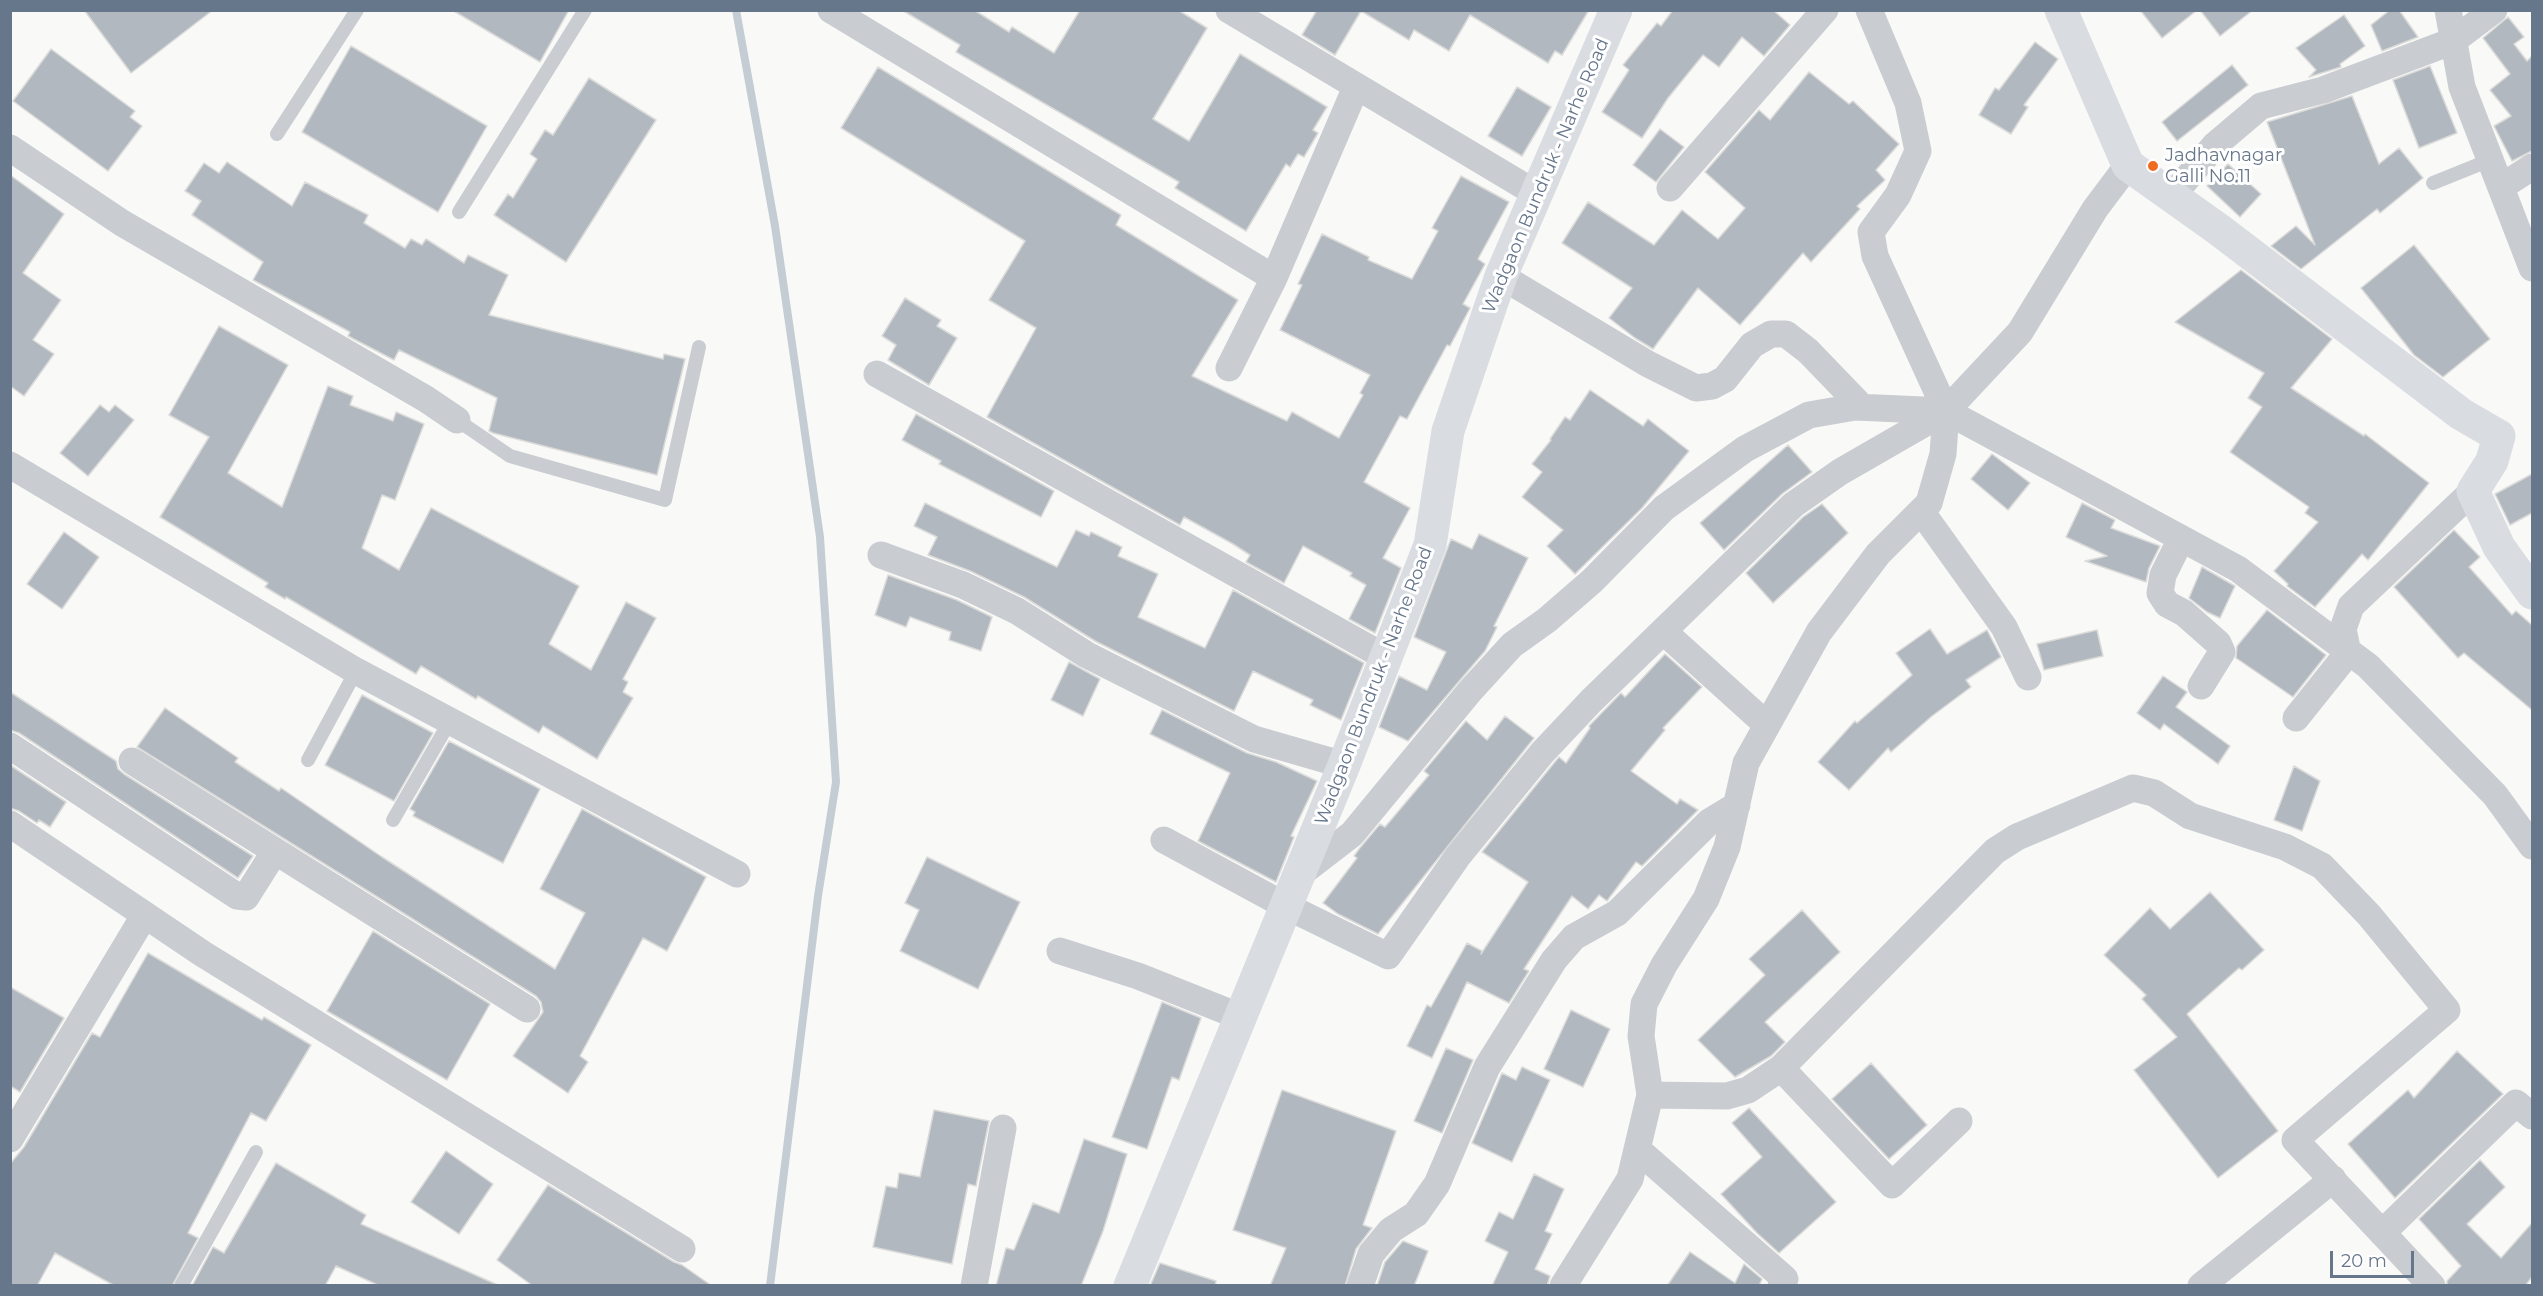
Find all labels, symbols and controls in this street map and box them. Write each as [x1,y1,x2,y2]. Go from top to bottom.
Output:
street label: Wadgaon Bundruk - Narhe Road [1478,35,1614,317]
place label: Jadhavnagar Galli No.11 [2165,145,2282,188]
marker: Jadhavnagar Galli No.11 [2146,159,2160,173]
street label: Wadgaon Bundruk - Narhe Road [1311,544,1437,828]
scale bar [2333,1239,2417,1277]
text: 20 m [2341,1250,2387,1272]

